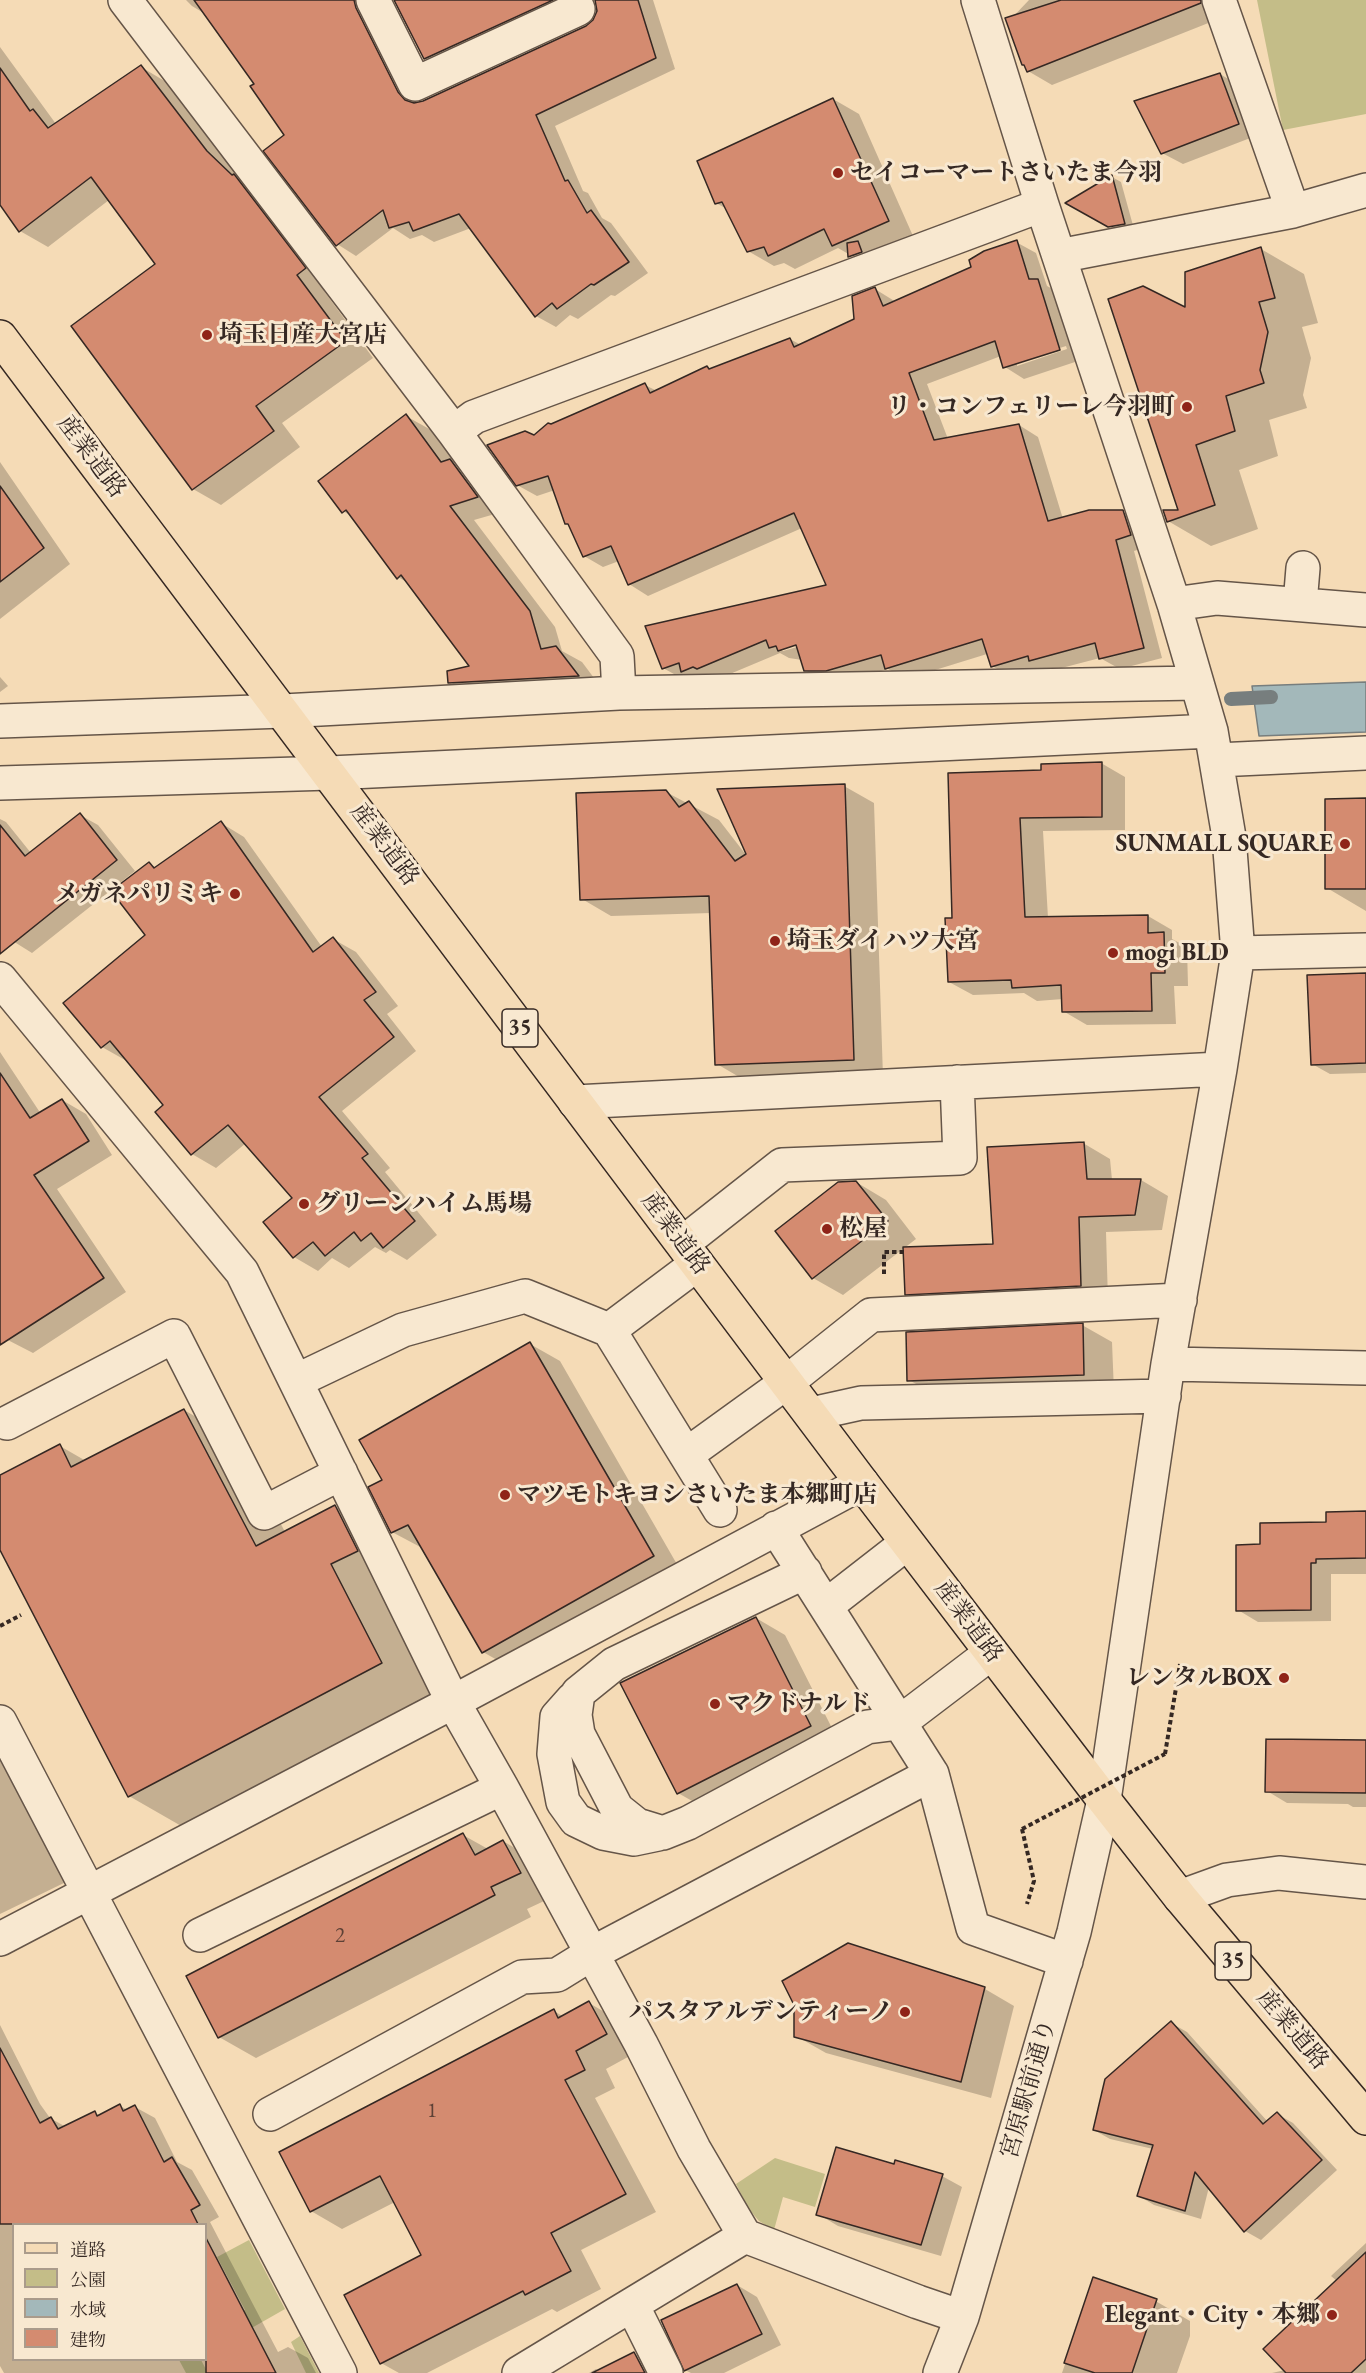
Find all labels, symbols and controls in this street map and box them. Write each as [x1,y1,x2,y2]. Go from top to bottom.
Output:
place label: セイコーマートさいたま今羽 [850,159,1162,187]
marker: セイコーマートさいたま今羽 [831,166,845,180]
place label: 埼玉日産大宮店 [219,321,387,349]
marker: 埼玉日産大宮店 [200,328,214,342]
place label: リ・コンフェリーレ今羽町 [887,393,1175,421]
marker: リ・コンフェリーレ今羽町 [1180,400,1194,414]
street label: 産業道路 [51,410,131,504]
street label: 産業道路 [344,798,424,892]
place label: SUNMALL SQUARE [1116,830,1333,858]
marker: SUNMALL SQUARE [1338,837,1352,851]
place label: メガネパリミキ [55,880,223,908]
marker: メガネパリミキ [228,887,242,901]
place label: 埼玉ダイハツ大宮 [787,927,979,955]
marker: 埼玉ダイハツ大宮 [768,934,782,948]
place label: mogi BLD [1125,939,1229,967]
marker: mogi BLD [1106,946,1120,960]
road number: 35 [502,1009,538,1047]
street label: 産業道路 [635,1187,715,1281]
place label: グリーンハイム馬場 [316,1190,532,1218]
marker: グリーンハイム馬場 [297,1197,311,1211]
place label: 松屋 [839,1215,887,1243]
marker: 松屋 [820,1222,834,1236]
place label: マツモトキヨシさいたま本郷町店 [517,1481,877,1509]
marker: マツモトキヨシさいたま本郷町店 [498,1488,512,1502]
street label: 産業道路 [928,1575,1008,1669]
place label: レンタルBOX [1126,1664,1272,1692]
marker: レンタルBOX [1277,1671,1291,1685]
place label: マクドナルド [727,1690,871,1718]
marker: マクドナルド [708,1697,722,1711]
house number: 2 [335,1923,345,1949]
road number: 35 [1215,1942,1251,1980]
street label: 産業道路 [1250,1984,1334,2076]
place label: パスタアルデンティーノ [629,1998,893,2026]
marker: パスタアルデンティーノ [898,2005,912,2019]
street label: 宮原駅前通り [995,2016,1063,2162]
house number: 1 [427,2098,437,2124]
legend [12,2223,207,2361]
text: 道路 [70,2238,106,2261]
text: 公園 [70,2268,106,2291]
text: 水域 [70,2298,106,2321]
place label: Elegant・City・本郷 [1104,2301,1320,2329]
marker: Elegant・City・本郷 [1325,2308,1339,2322]
text: 建物 [70,2328,106,2351]

